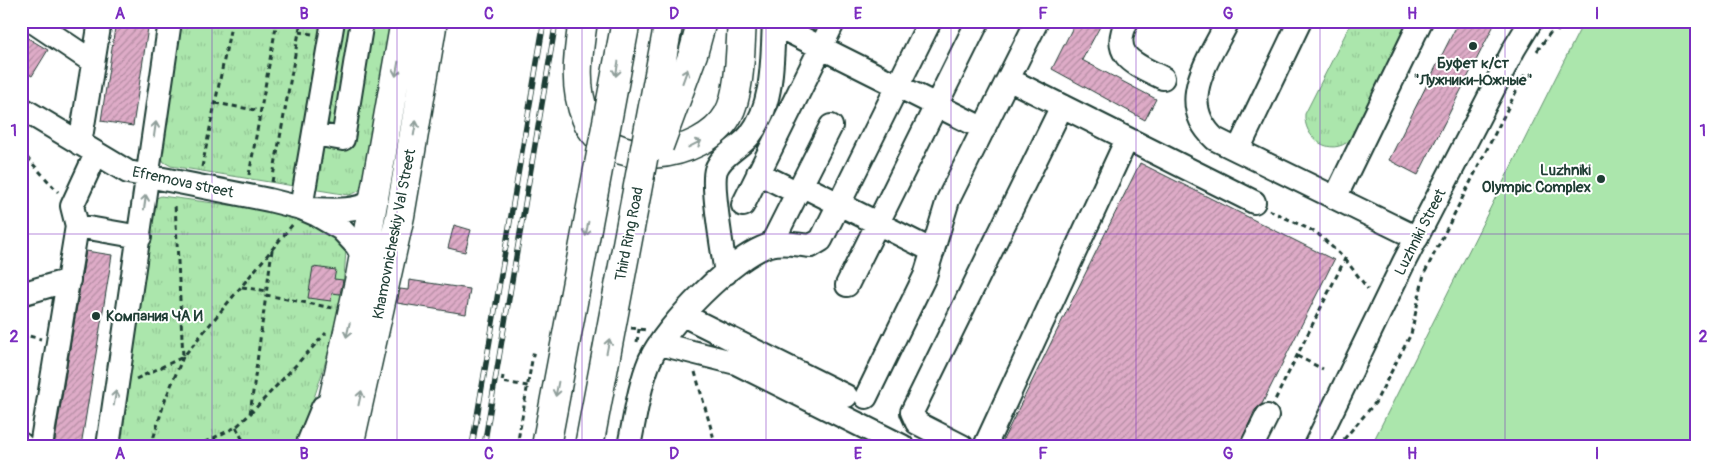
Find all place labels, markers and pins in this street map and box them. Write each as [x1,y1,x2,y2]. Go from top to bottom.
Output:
marker: Буфет к/ст "Лужники-Южные" [1467,40,1479,52]
place label: Буфет к/ст "Лужники-Южные" [1413,54,1533,90]
place label: Luzhniki Olympic Complex [1482,161,1591,197]
marker: Luzhniki Olympic Complex [1595,173,1607,185]
place label: Компания ЧА И [106,307,203,326]
marker: Компания ЧА И [90,310,102,322]

